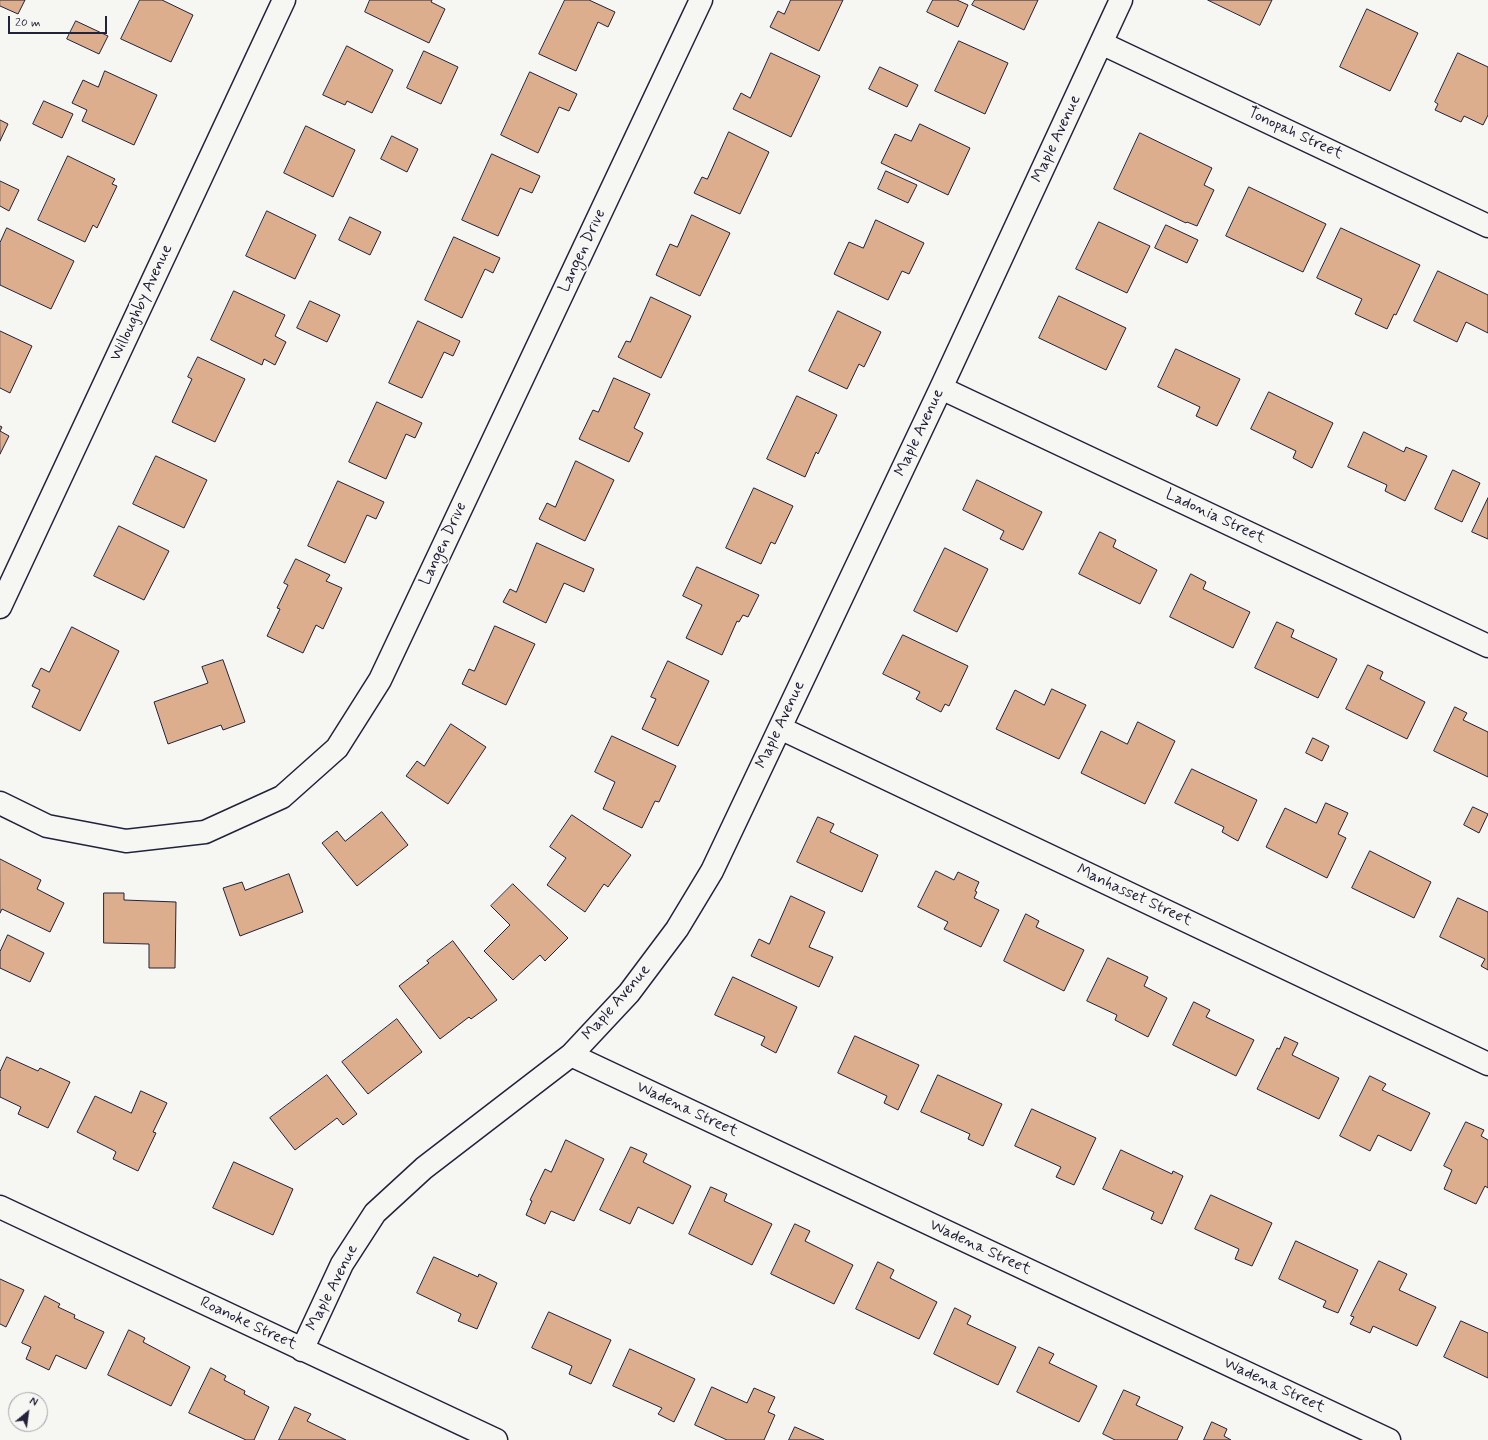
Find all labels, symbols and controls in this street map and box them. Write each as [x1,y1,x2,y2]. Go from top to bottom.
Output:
scale bar [10,8,109,34]
text: 20 m [15,15,41,31]
street label: Maple Avenue [1028,92,1086,186]
street label: Tonopah Street [1244,104,1346,164]
street label: Langen Drive [555,206,611,296]
street label: Willoughby Avenue [107,242,177,364]
street label: Maple Avenue [891,386,949,480]
street label: Ladonia Street [1162,486,1268,548]
street label: Langen Drive [416,499,472,589]
street label: Maple Avenue [752,678,810,772]
street label: Manhasset Street [1073,861,1195,931]
street label: Maple Avenue [579,961,655,1045]
street label: Wadena Street [633,1078,741,1142]
street label: Wadena Street [926,1216,1034,1280]
street label: Maple Avenue [303,1242,363,1334]
street label: Roanoke Street [197,1293,299,1355]
street label: Wadena Street [1220,1354,1328,1418]
north arrow [8,1392,48,1432]
text: N [27,1394,40,1410]

